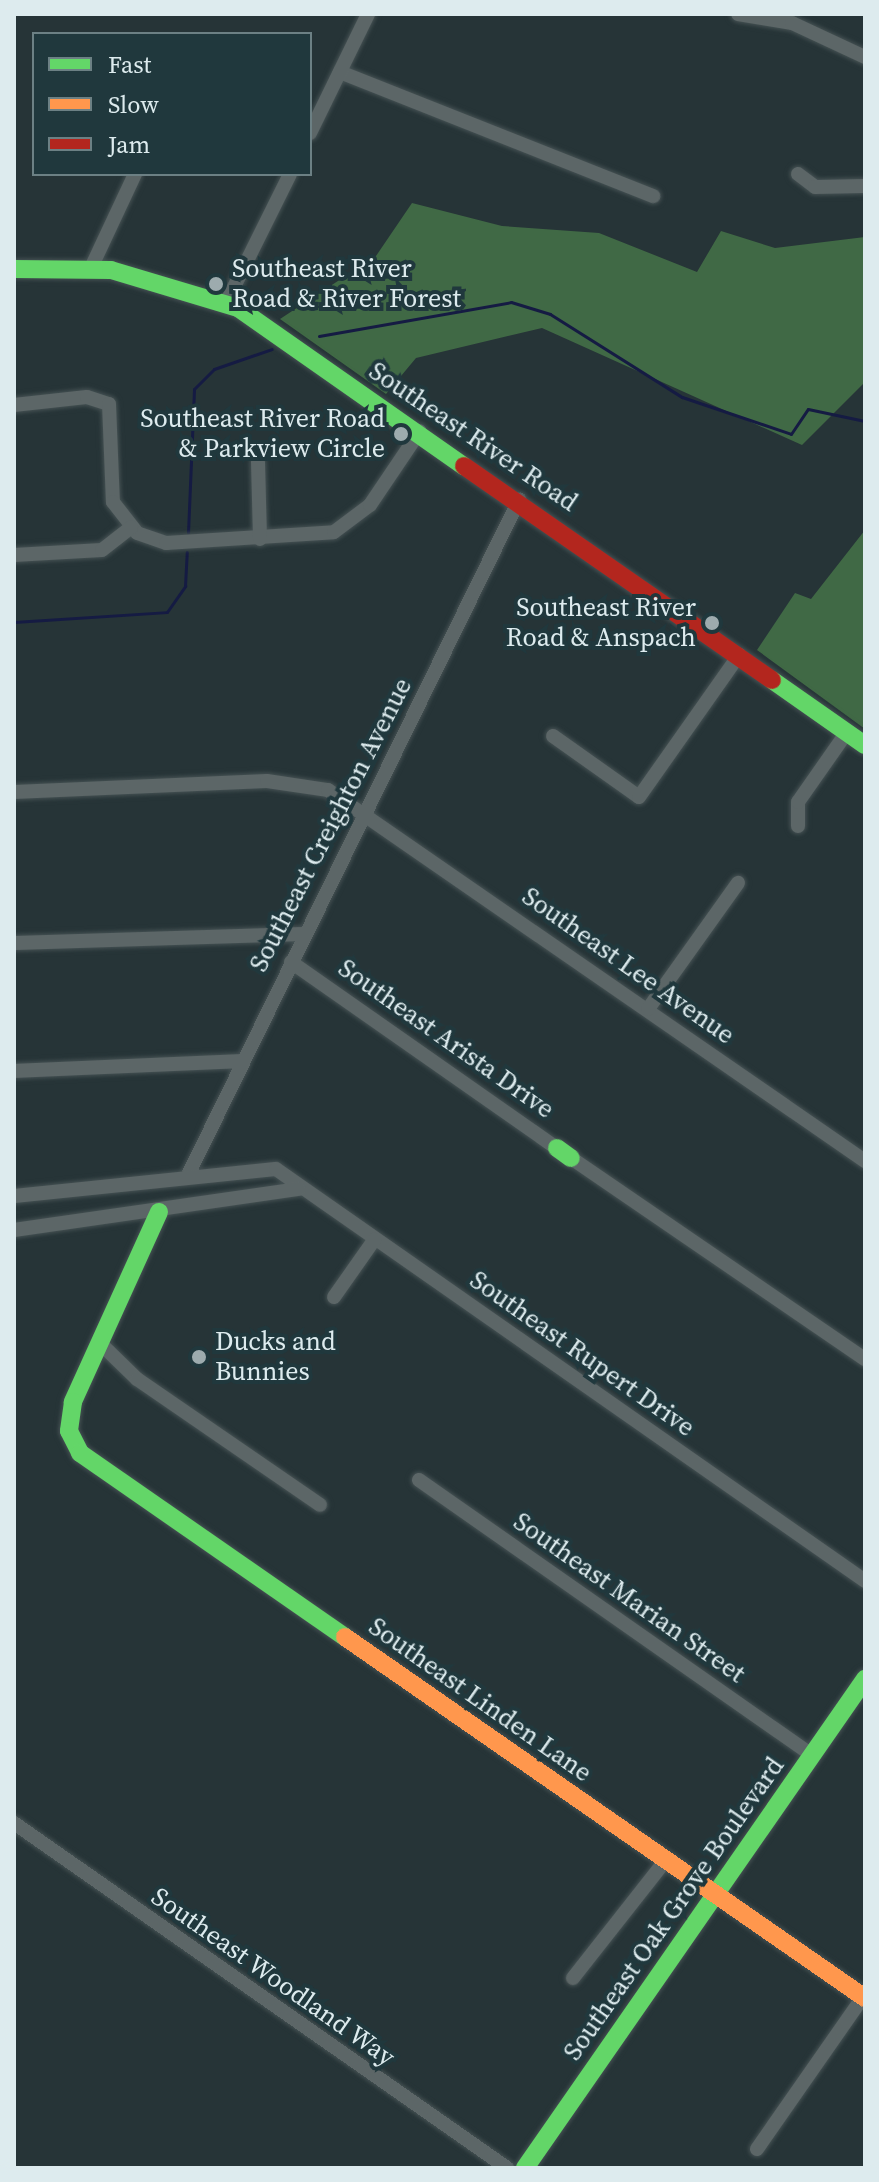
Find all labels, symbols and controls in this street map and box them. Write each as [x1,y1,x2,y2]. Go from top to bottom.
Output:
legend [32,32,312,176]
text: Fast [108,48,151,81]
text: Slow [108,88,159,121]
text: Jam [108,128,150,161]
place label: Southeast River Road & River Forest [232,253,461,314]
marker: Southeast River Road & River Forest [207,275,225,293]
street label: Southeast River Road [363,356,583,518]
place label: Southeast River Road & Parkview Circle [140,403,385,464]
marker: Southeast River Road & Parkview Circle [392,425,410,443]
place label: Southeast River Road & Anspach [506,592,696,654]
marker: Southeast River Road & Anspach [703,614,721,632]
street label: Southeast Creighton Avenue [243,673,419,977]
street label: Southeast Lee Avenue [516,881,740,1051]
street label: Southeast Arista Drive [332,953,560,1125]
street label: Southeast Rupert Drive [464,1265,700,1443]
place label: Ducks and Bunnies [215,1326,336,1388]
marker: Ducks and Bunnies [190,1348,208,1366]
street label: Southeast Marian Street [507,1506,751,1690]
street label: Southeast Linden Lane [363,1611,597,1789]
street label: Southeast Oak Grove Boulevard [557,1751,791,2067]
street label: Southeast Woodland Way [145,1881,401,2073]

